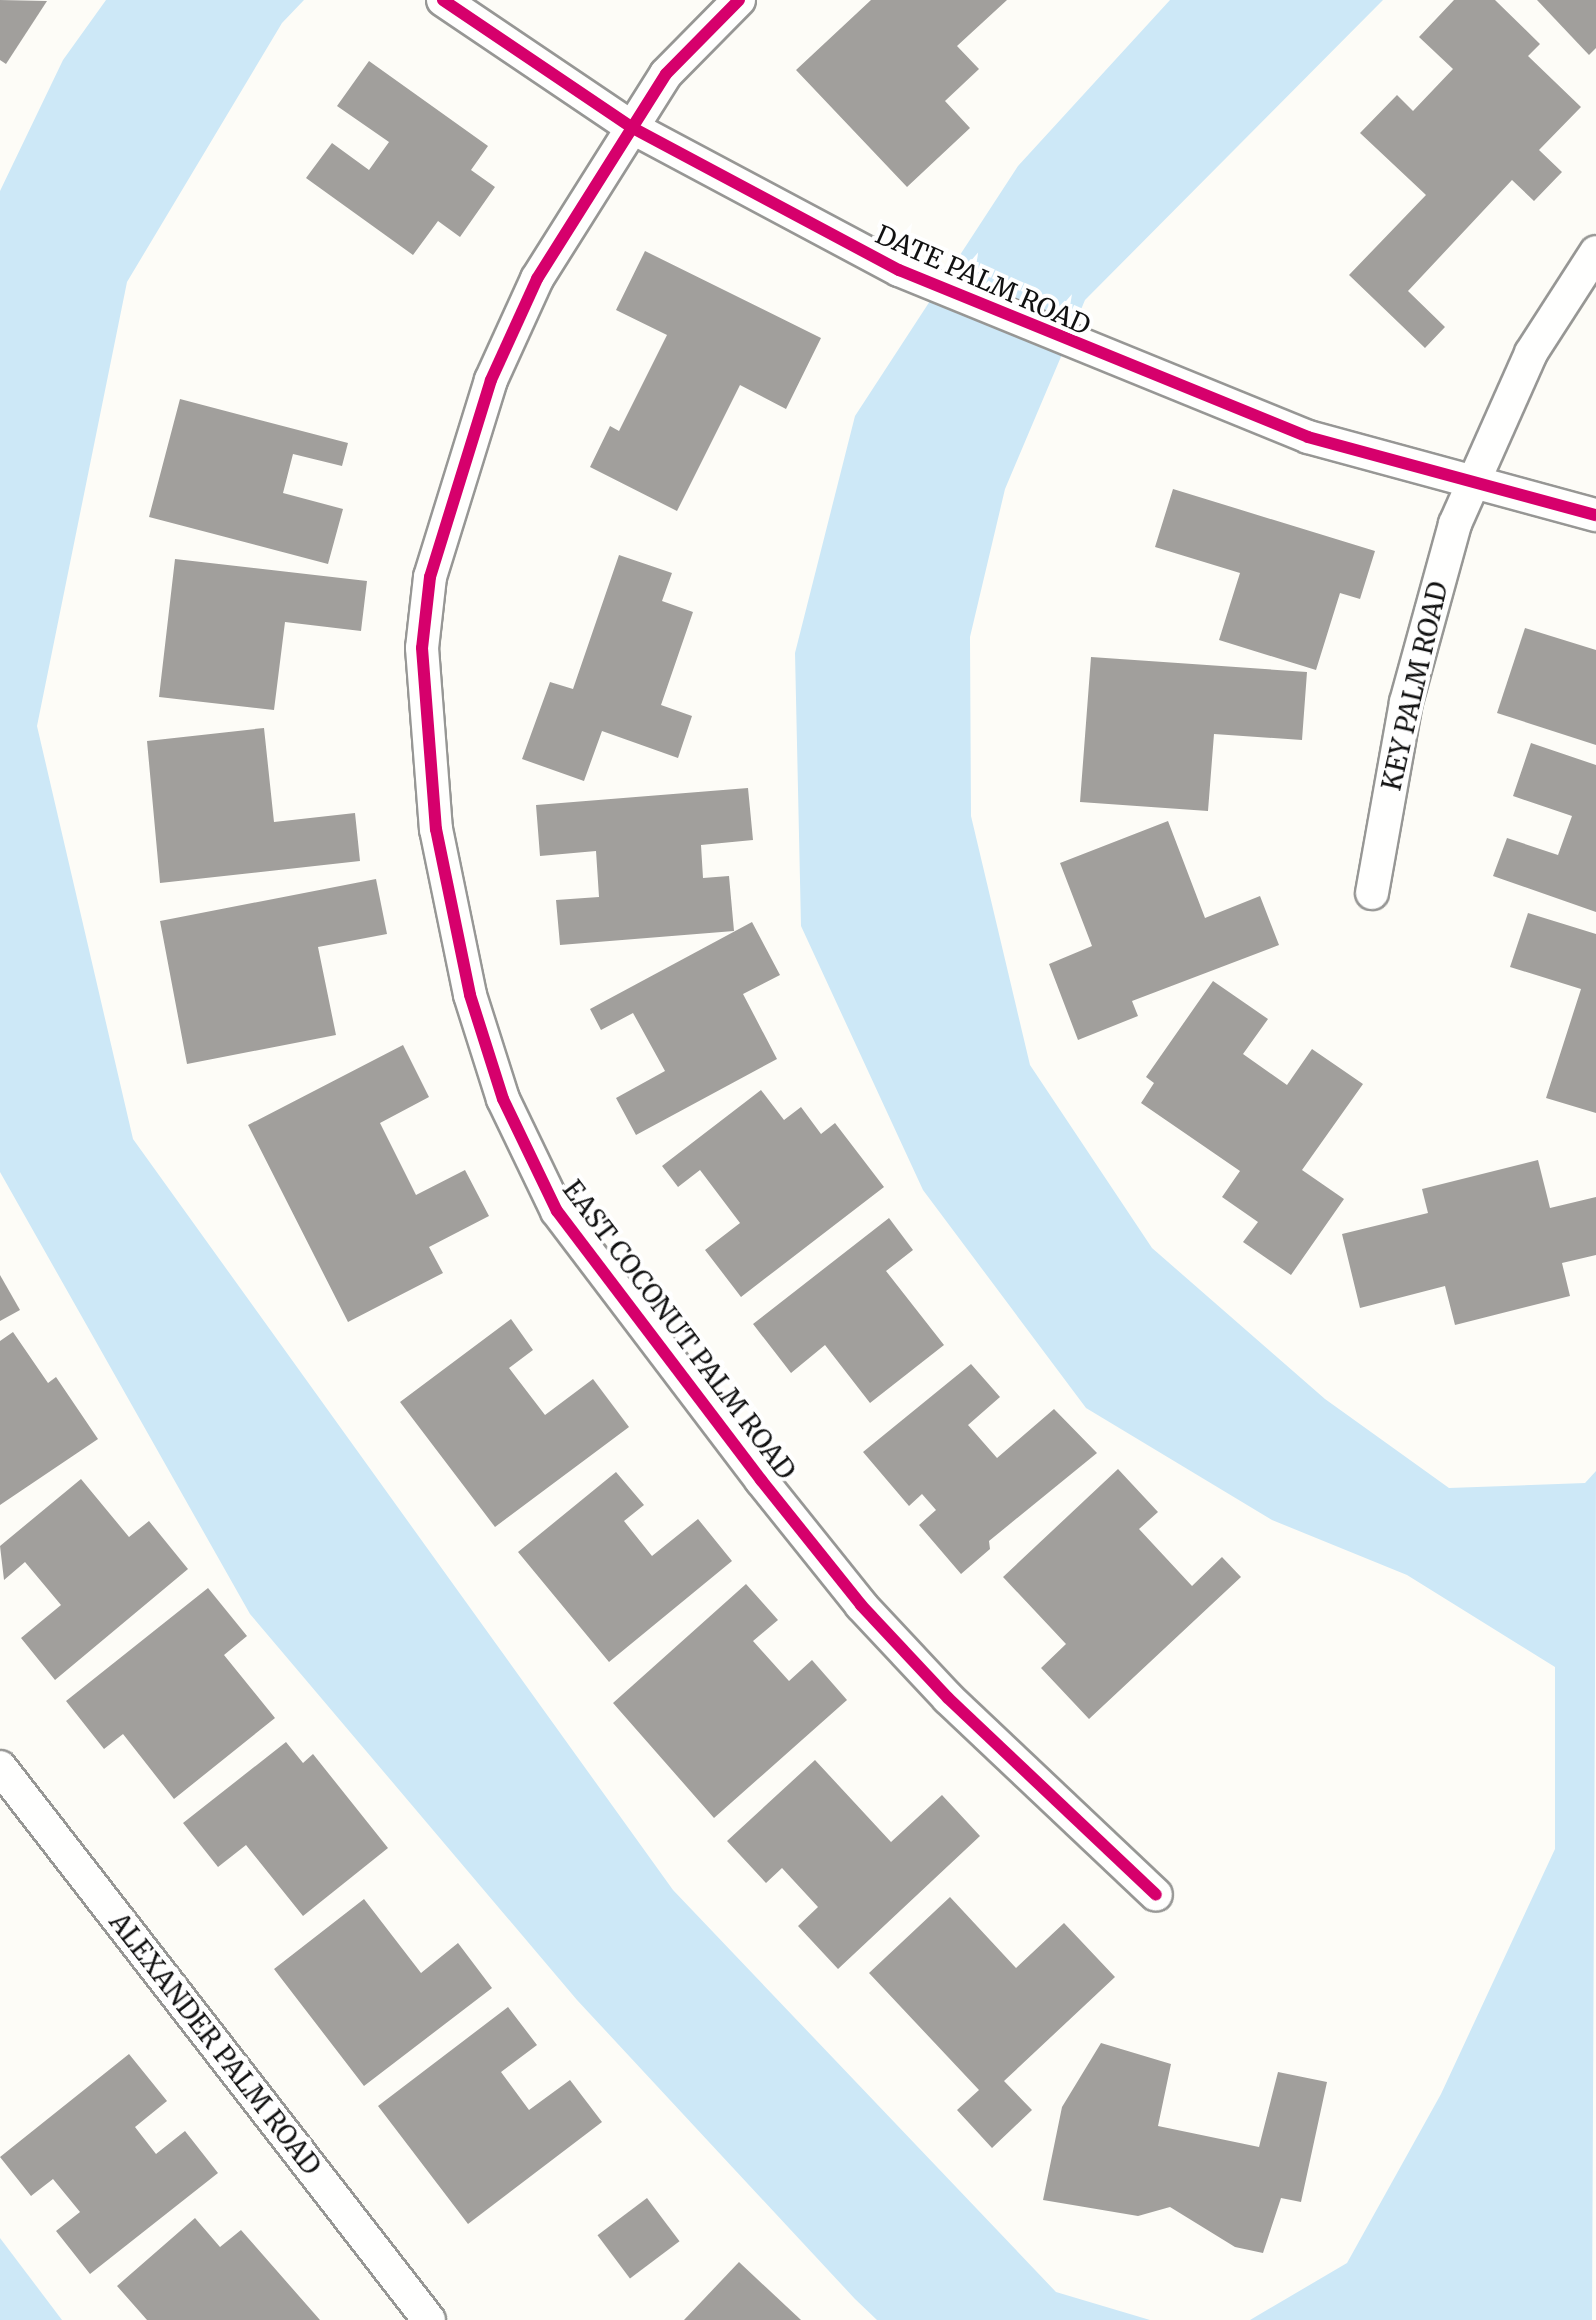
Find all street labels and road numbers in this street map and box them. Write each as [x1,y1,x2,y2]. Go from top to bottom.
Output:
street label: DATE PALM ROAD [871,219,1095,341]
street label: KEY PALM ROAD [1376,579,1454,793]
street label: EAST COCONUT PALM ROAD [556,1174,802,1486]
street label: ALEXANDER PALM ROAD [103,1907,327,2181]

